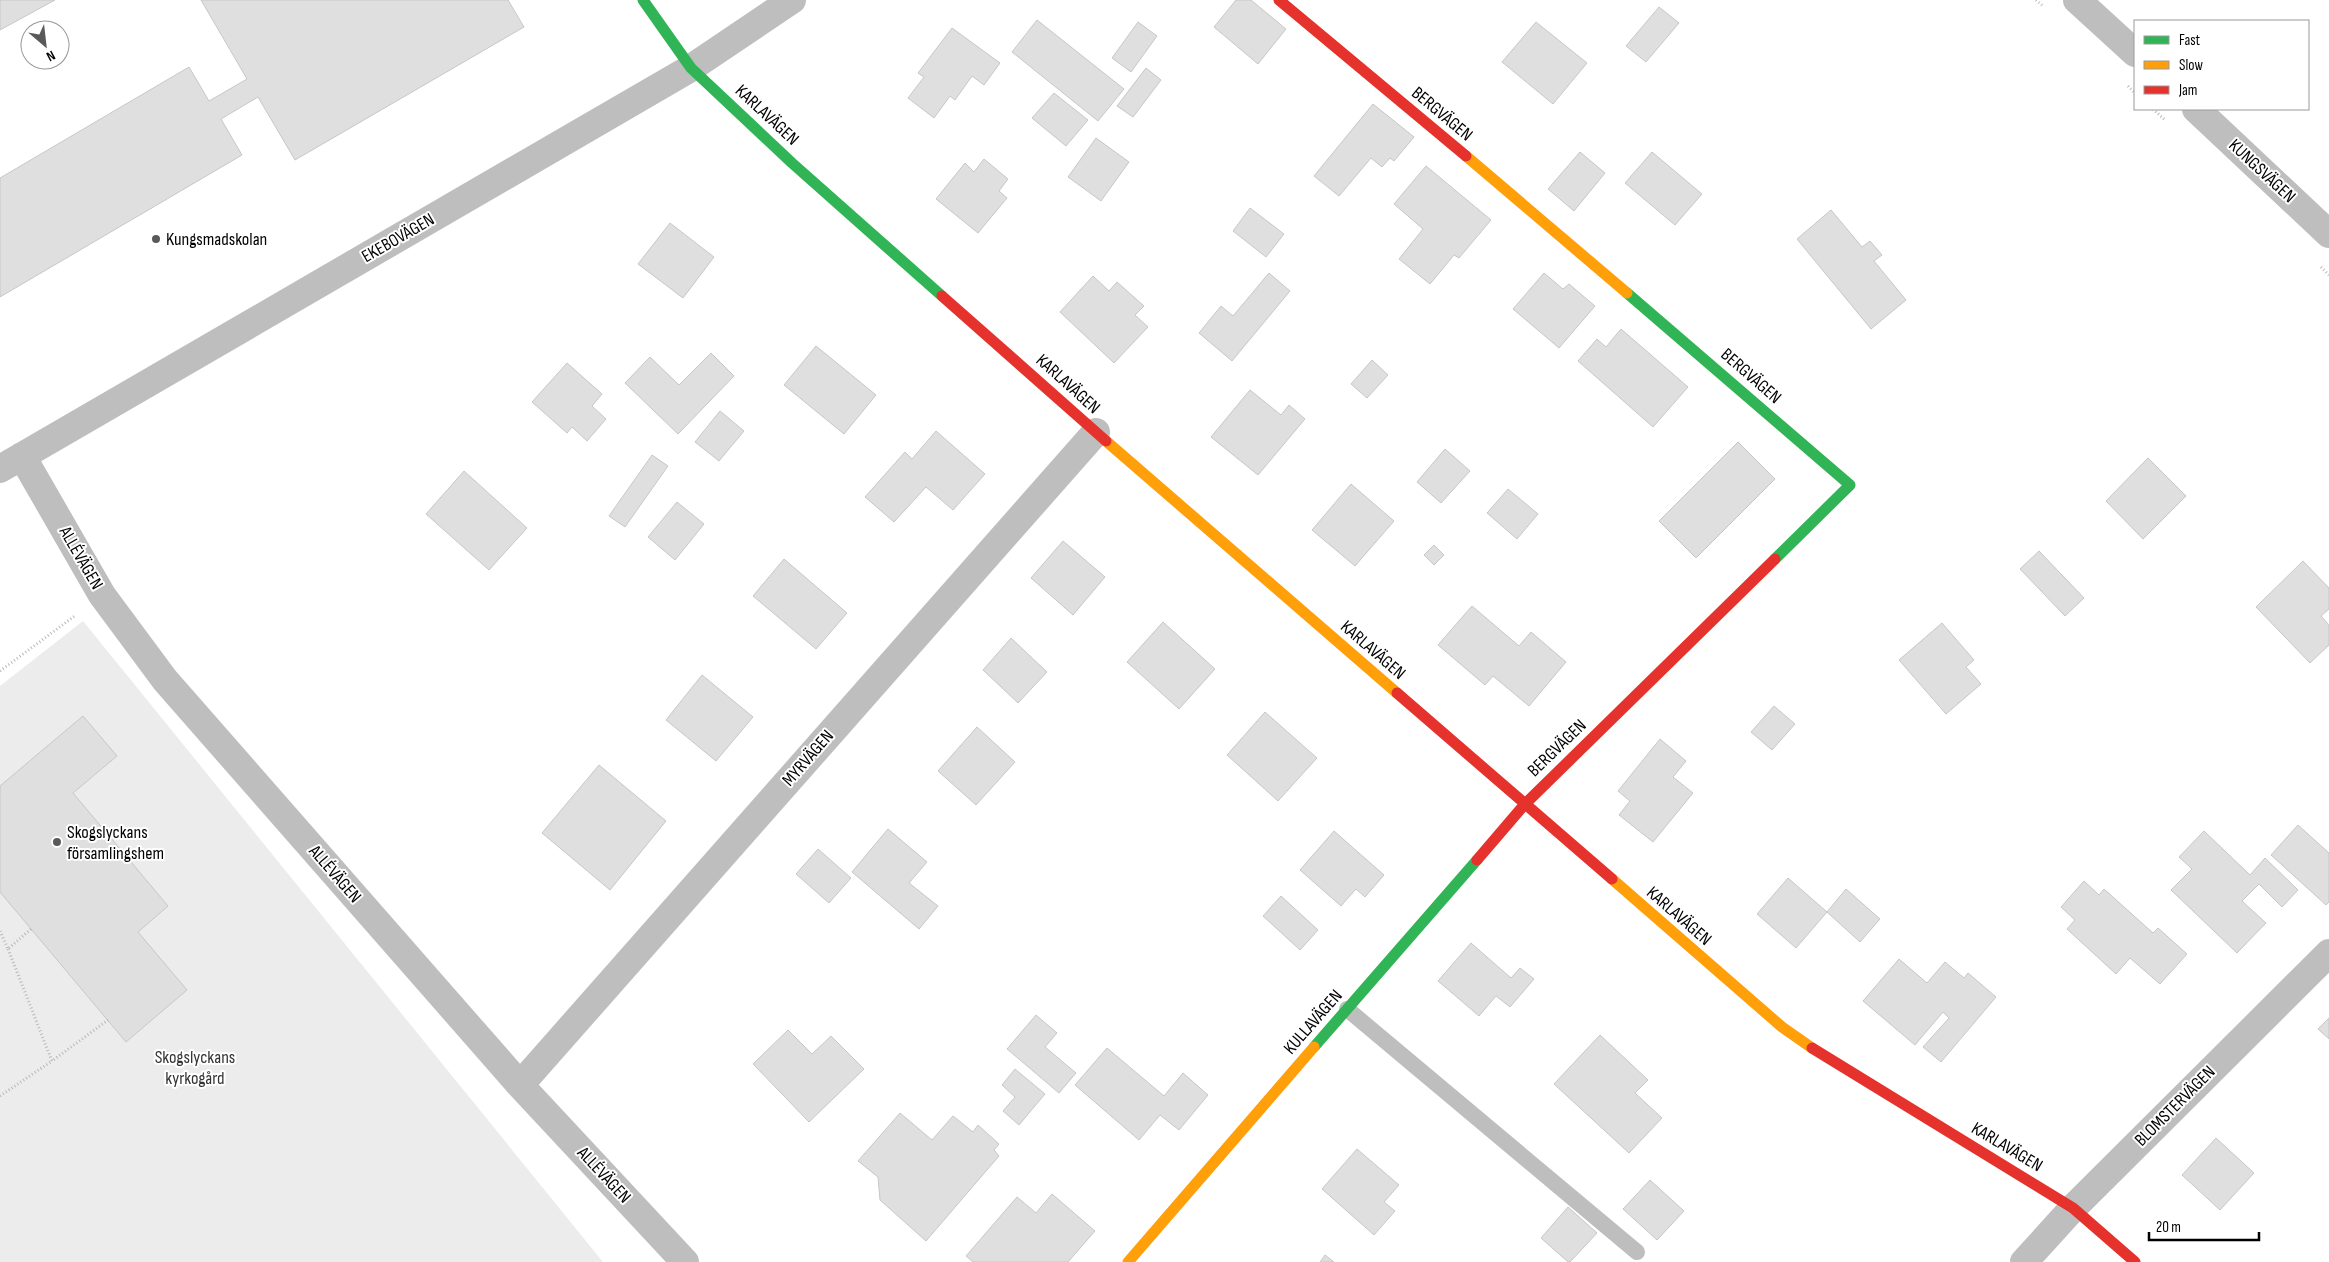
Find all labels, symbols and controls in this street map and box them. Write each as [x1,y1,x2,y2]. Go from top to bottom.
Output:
north arrow [20,20,70,70]
legend [2134,20,2309,110]
text: Fast [2179,31,2201,50]
text: N [44,47,58,65]
text: Slow [2179,56,2203,75]
street label: KARLAVÄGEN [731,80,803,150]
text: Jam [2178,81,2197,100]
street label: BERGVÄGEN [1407,82,1477,146]
street label: KUNGSVÄGEN [2224,135,2300,207]
street label: EKEBOVÄGEN [358,209,438,267]
place label: Kungsmadskolan [166,229,267,250]
marker: Kungsmadskolan [150,233,162,245]
street label: BERGVÄGEN [1716,344,1786,408]
street label: KARLAVÄGEN [1032,350,1104,418]
street label: ALLÉVÄGEN [54,522,107,593]
street label: KARLAVÄGEN [1336,616,1410,684]
street label: BERGVÄGEN [1523,715,1591,781]
street label: MYRVÄGEN [778,726,838,790]
place label: Skogslyckans församlingshem [67,822,164,864]
marker: Skogslyckans församlingshem [51,836,63,848]
street label: ALLÉVÄGEN [304,840,366,907]
street label: KARLAVÄGEN [1642,882,1716,950]
street label: KULLAVÄGEN [1279,985,1347,1059]
park label: Skogslyckans kyrkogård [155,1047,235,1089]
street label: BLOMSTERVÄGEN [2130,1061,2220,1151]
street label: KARLAVÄGEN [1968,1118,2046,1176]
street label: ALLÉVÄGEN [572,1142,635,1207]
scale bar [2149,1210,2259,1242]
text: 20 m [2156,1218,2181,1237]

